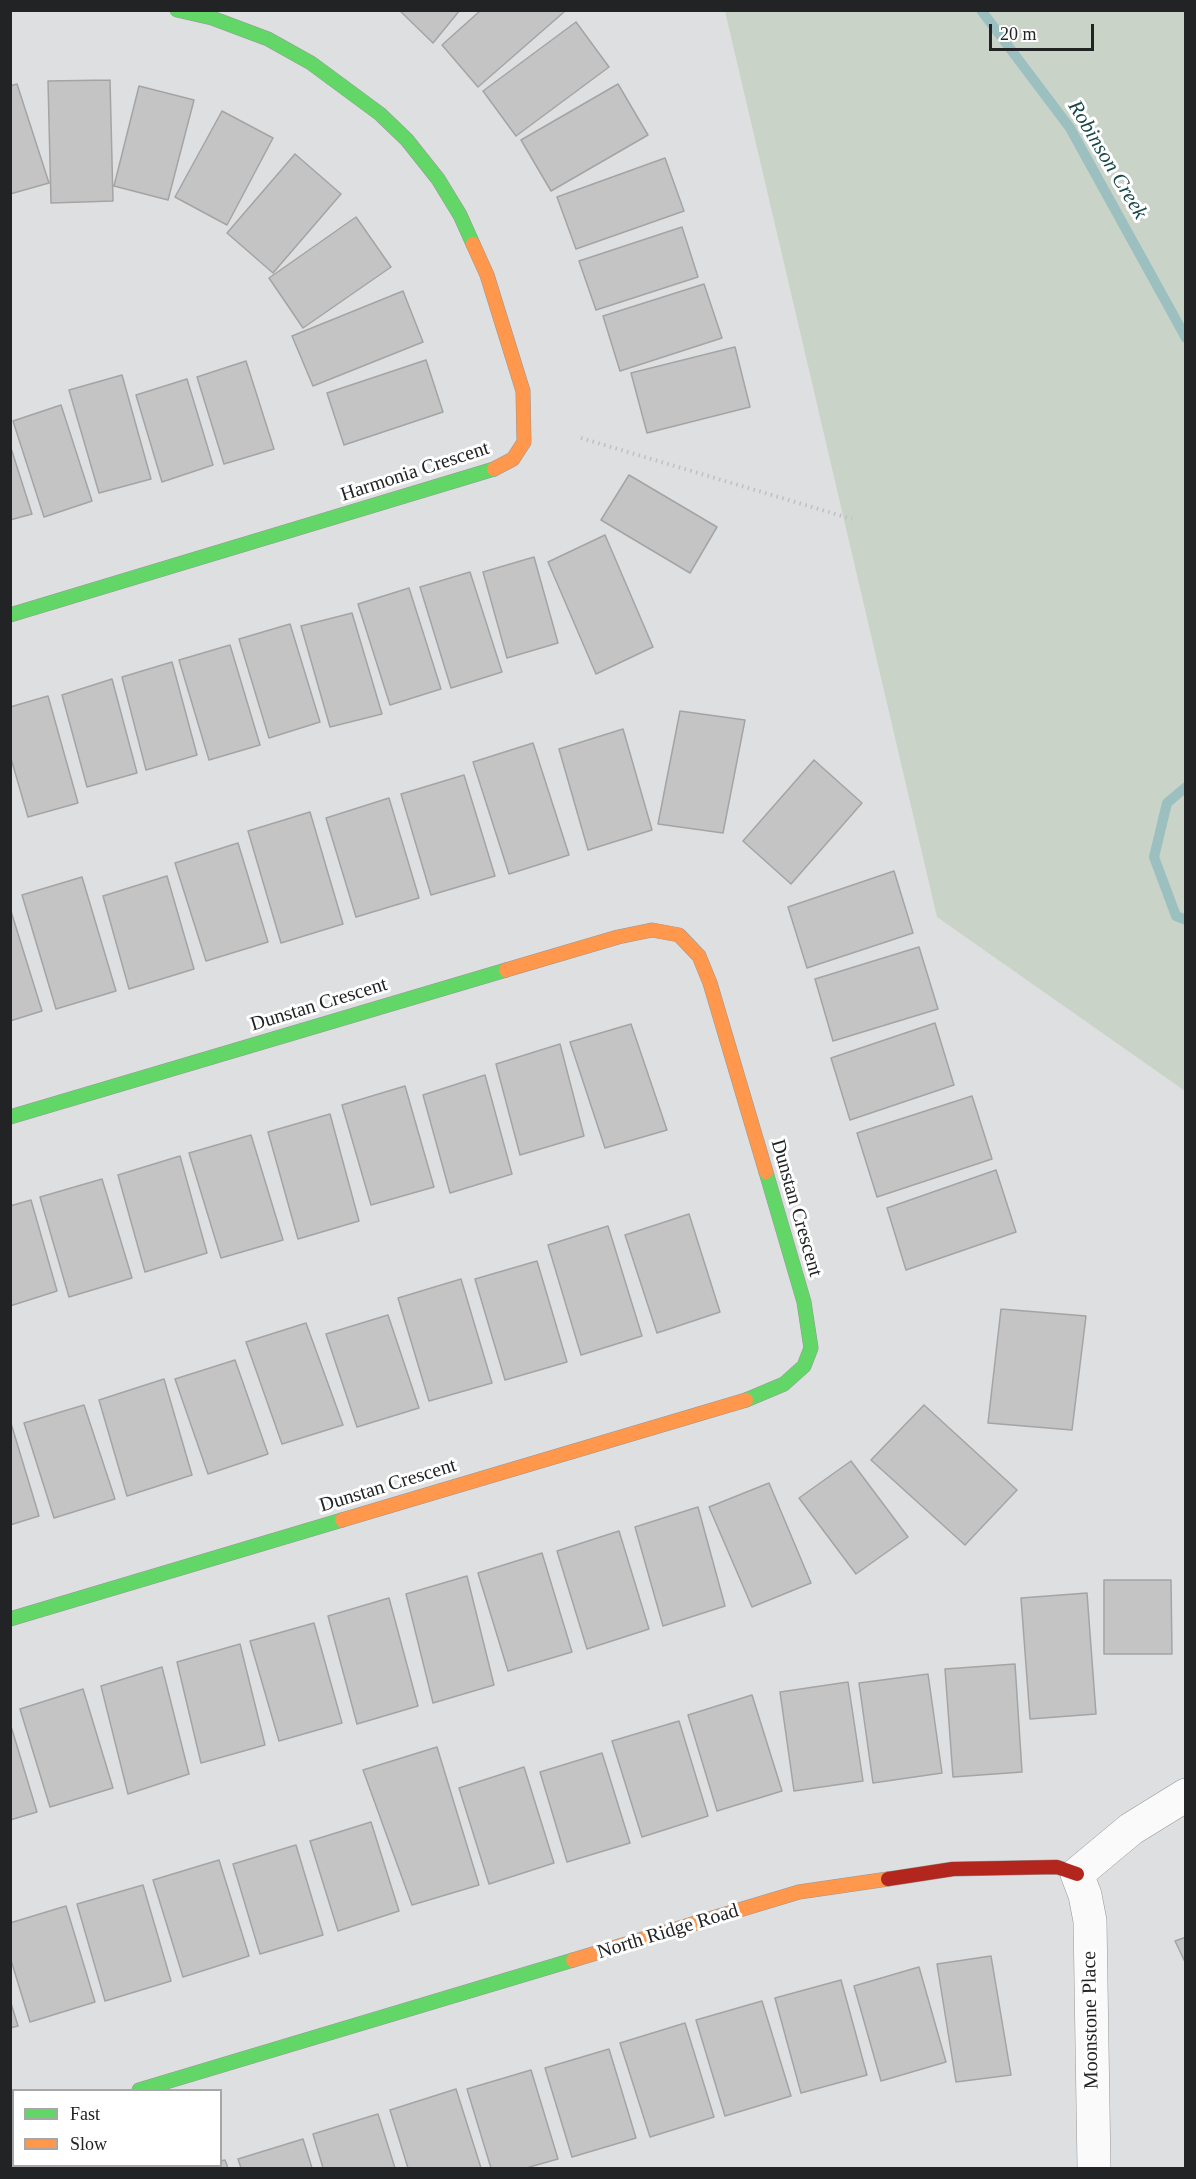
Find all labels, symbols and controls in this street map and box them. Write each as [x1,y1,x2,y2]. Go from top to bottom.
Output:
scale bar [992,12,1097,50]
text: 20 m [1000,24,1037,44]
water label: Robinson Creek [1062,96,1152,224]
street label: Harmonia Crescent [338,437,492,507]
street label: Dunstan Crescent [248,973,390,1037]
street label: Dunstan Crescent [765,1137,827,1279]
street label: Dunstan Crescent [317,1454,459,1518]
street label: North Ridge Road [594,1899,742,1965]
street label: Moonstone Place [1078,1951,1104,2089]
legend [12,2089,222,2167]
text: Fast [70,2104,100,2124]
text: Slow [70,2134,107,2154]

